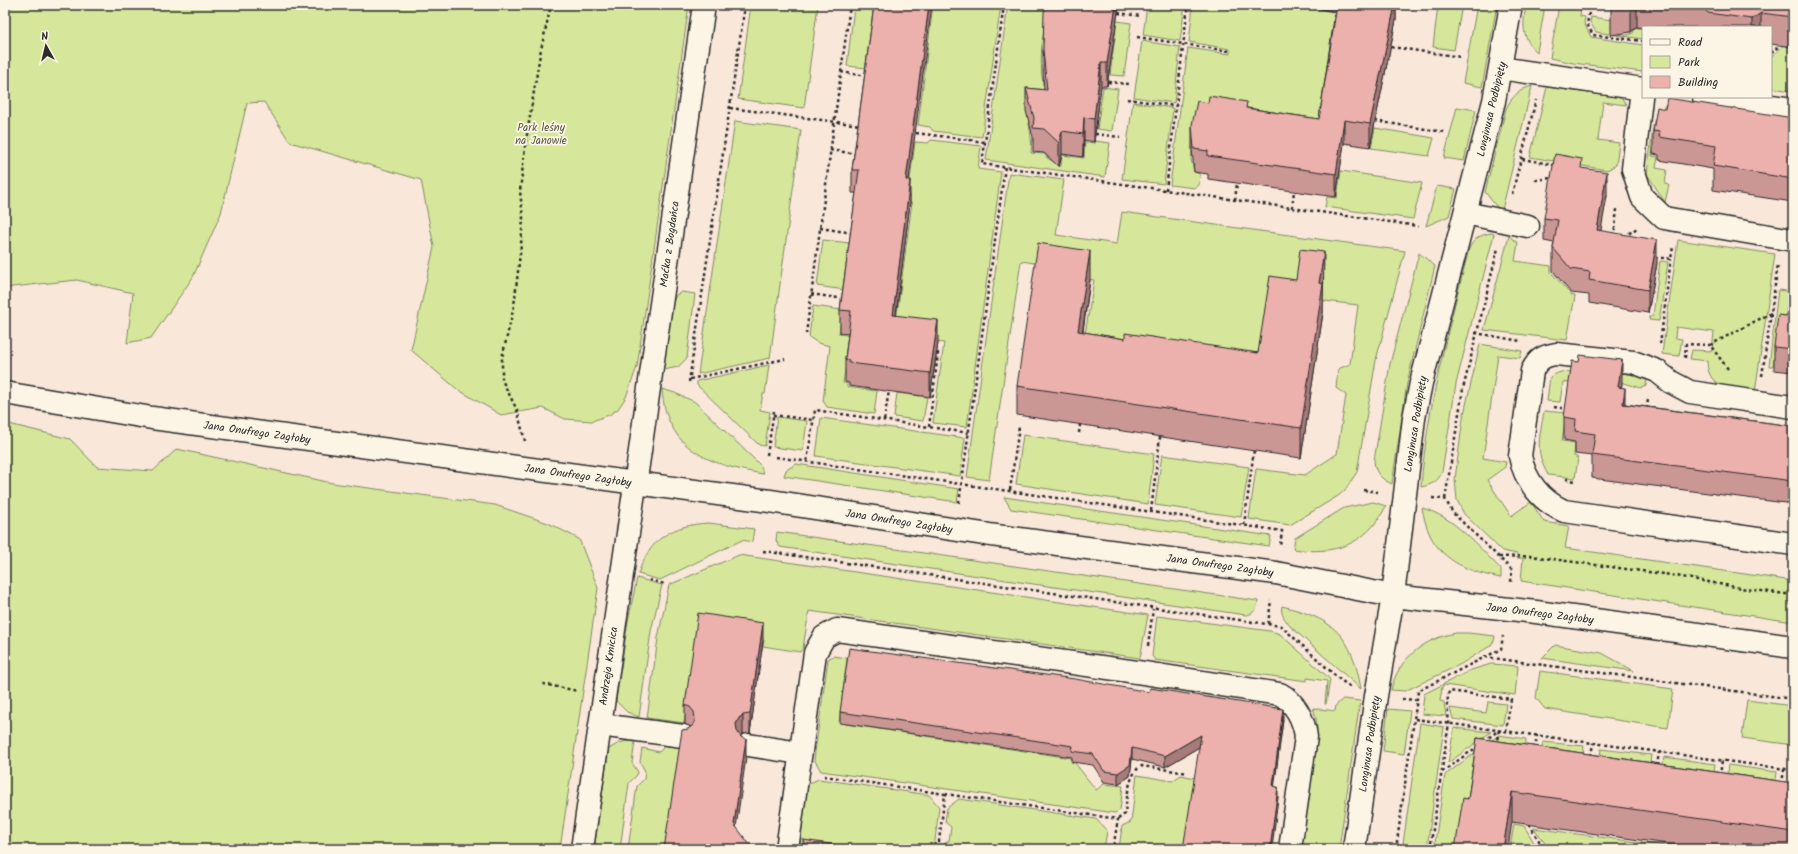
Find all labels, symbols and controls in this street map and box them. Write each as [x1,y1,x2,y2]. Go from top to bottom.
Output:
north arrow [26,26,66,66]
legend [1642,26,1772,98]
text: N [40,28,49,46]
text: Road [1678,33,1703,52]
text: Park [1678,53,1700,72]
street label: Longinusa Podbipięty [1472,59,1512,159]
text: Building [1678,73,1718,92]
park label: Park leśny na Janowie [515,119,567,150]
street label: Maćka z Bogdańca [655,200,685,288]
street label: Longinusa Podbipięty [1400,374,1433,473]
street label: Jana Onufrego Zagłoby [202,417,312,450]
street label: Jana Onufrego Zagłoby [523,460,633,493]
street label: Jana Onufrego Zagłoby [844,505,954,539]
street label: Jana Onufrego Zagłoby [1165,550,1275,583]
street label: Jana Onufrego Zagłoby [1485,598,1595,630]
street label: Andrzeja Kmicica [595,626,623,707]
street label: Longinusa Podbipięty [1354,694,1386,793]

